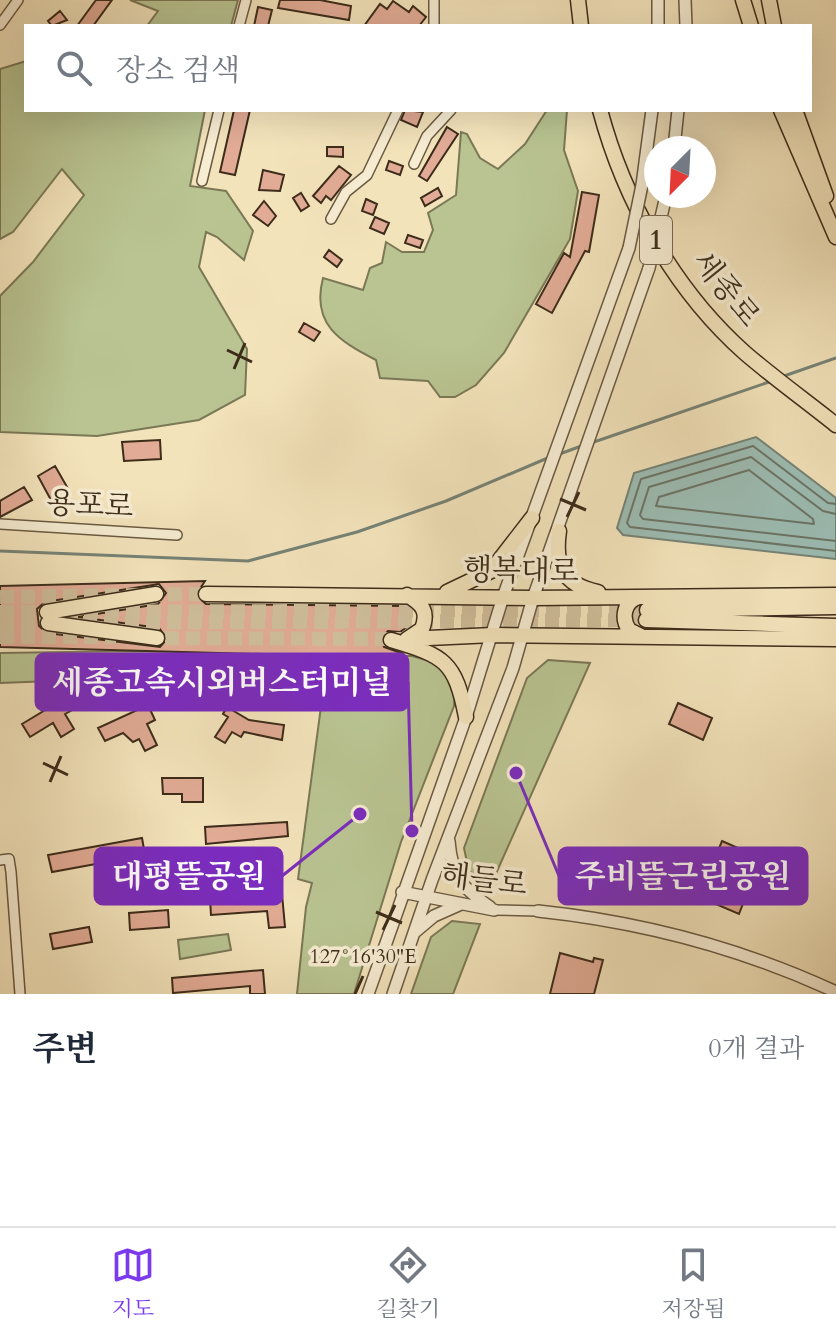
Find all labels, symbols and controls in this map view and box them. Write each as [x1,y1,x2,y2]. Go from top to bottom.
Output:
search box [24,24,812,112]
icon: search [52,46,96,90]
text: 장소 검색 [116,50,240,91]
north arrow [644,136,716,208]
road number: 1 [640,216,672,264]
street label: 세종로 [683,242,769,336]
street label: 용포로 [46,482,134,528]
street label: 행복대로 [463,549,579,593]
callout: 세종고속시외버스터미널 [36,654,408,710]
text: 세종고속시외버스터미널 [52,661,392,705]
callout: 대평뜰공원 [95,848,282,904]
callout: 주비뜰근린공원 [559,848,807,904]
street label: 해들로 [438,854,530,906]
text: 대평뜰공원 [112,855,266,899]
text: 주비뜰근린공원 [575,855,791,899]
text: 127°16'30"E [310,943,416,970]
text: 주변 [32,1026,98,1072]
text: 0개 결과 [708,1031,804,1066]
tab: 지도 [111,1243,155,1324]
tab: 길찾기 [376,1243,440,1324]
tab: 저장됨 [661,1243,725,1324]

